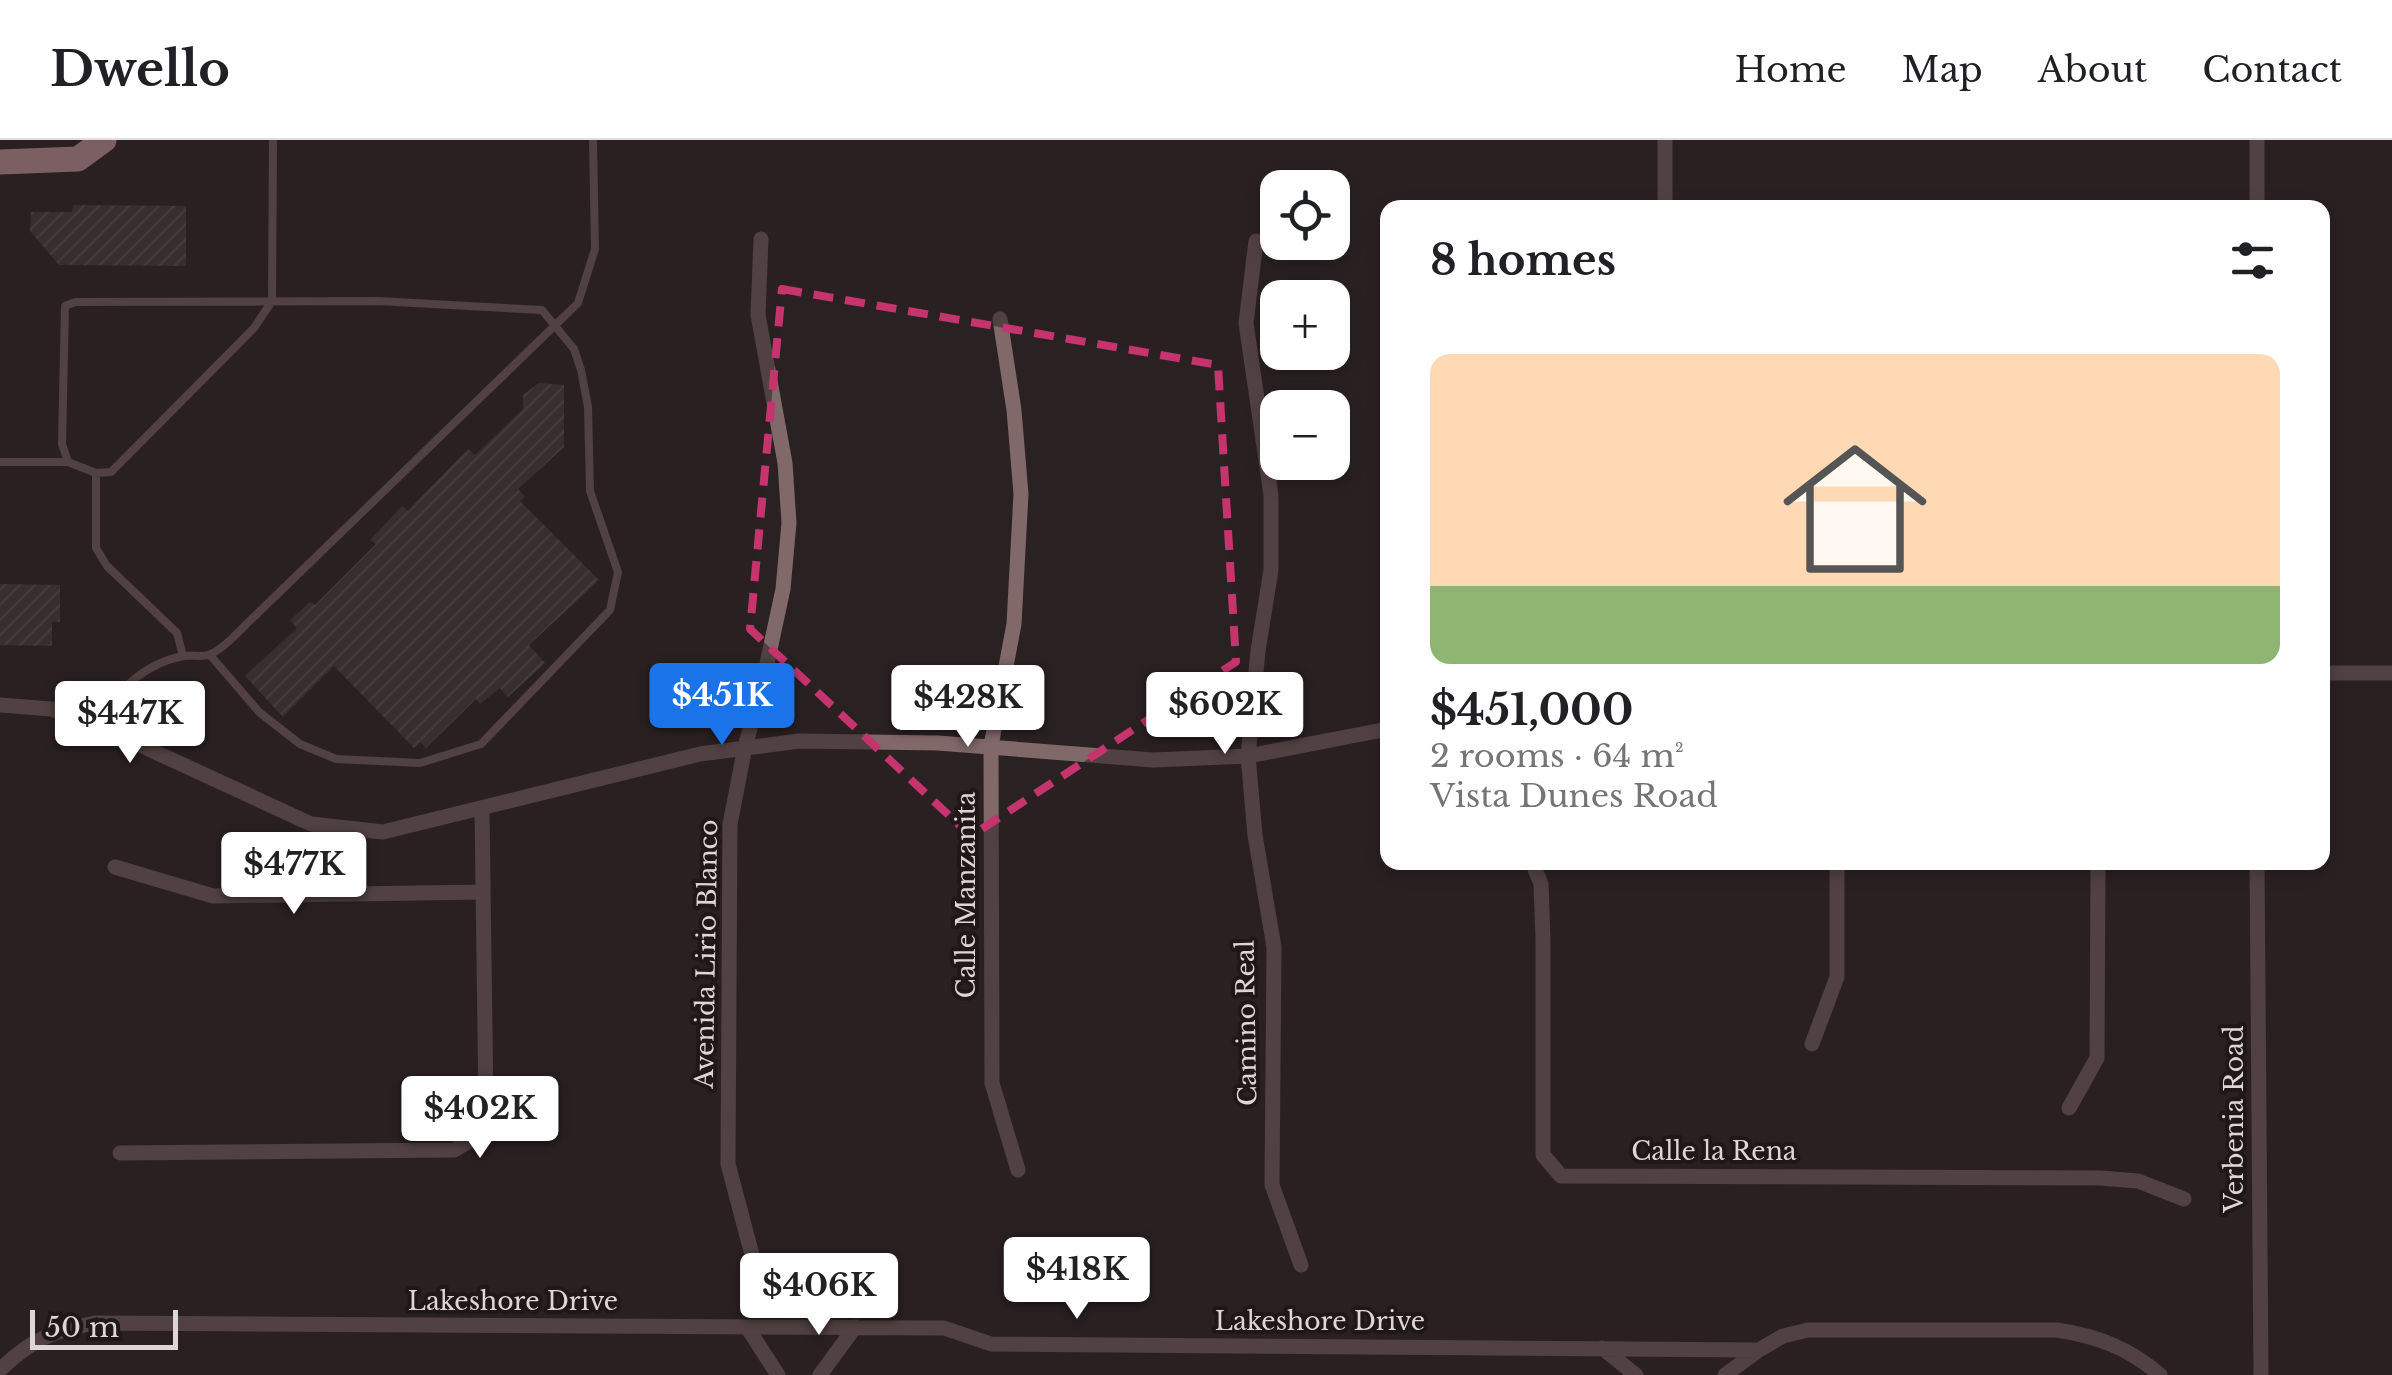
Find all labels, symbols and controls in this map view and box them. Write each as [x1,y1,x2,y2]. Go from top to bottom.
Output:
text: Dwello [50,39,230,99]
text: Home [1735,48,1847,91]
text: Map [1902,48,1983,91]
text: About [2038,48,2147,91]
text: Contact [2202,48,2342,91]
map controls [1260,170,1350,480]
button: locate [1260,170,1350,260]
icon: filters [2225,233,2280,288]
text: 8 homes [1430,234,1616,286]
button: + [1260,280,1350,370]
button: − [1260,390,1350,480]
icon: home [1765,419,1945,599]
pin: $451K [652,663,792,748]
pin: $428K [898,665,1038,750]
pin: $602K [1155,672,1295,757]
text: $451K [671,675,773,715]
text: $428K [913,677,1023,717]
pin: $447K [60,681,200,766]
text: $602K [1168,684,1282,724]
text: $451,000 [1430,684,1634,736]
text: $447K [77,693,183,733]
text: 2 rooms · 64 m² [1430,736,1684,776]
text: Vista Dunes Road [1430,776,1718,816]
street label: Calle Manzanita [951,791,982,998]
street label: Avenida Lirio Blanco [689,819,724,1090]
pin: $477K [224,832,364,917]
text: $477K [243,844,345,884]
street label: Camino Real [1230,940,1263,1106]
street label: Verbenia Road [2219,1025,2250,1214]
pin: $402K [410,1076,550,1161]
text: $402K [423,1088,537,1128]
street label: Calle la Rena [1631,1136,1797,1167]
pin: $418K [1007,1237,1147,1322]
text: $418K [1026,1249,1128,1289]
pin: $406K [749,1253,889,1338]
text: $406K [762,1265,876,1305]
street label: Lakeshore Drive [408,1286,618,1317]
scale bar [30,1305,178,1350]
street label: Lakeshore Drive [1215,1306,1425,1337]
text: 50 m [45,1310,119,1345]

